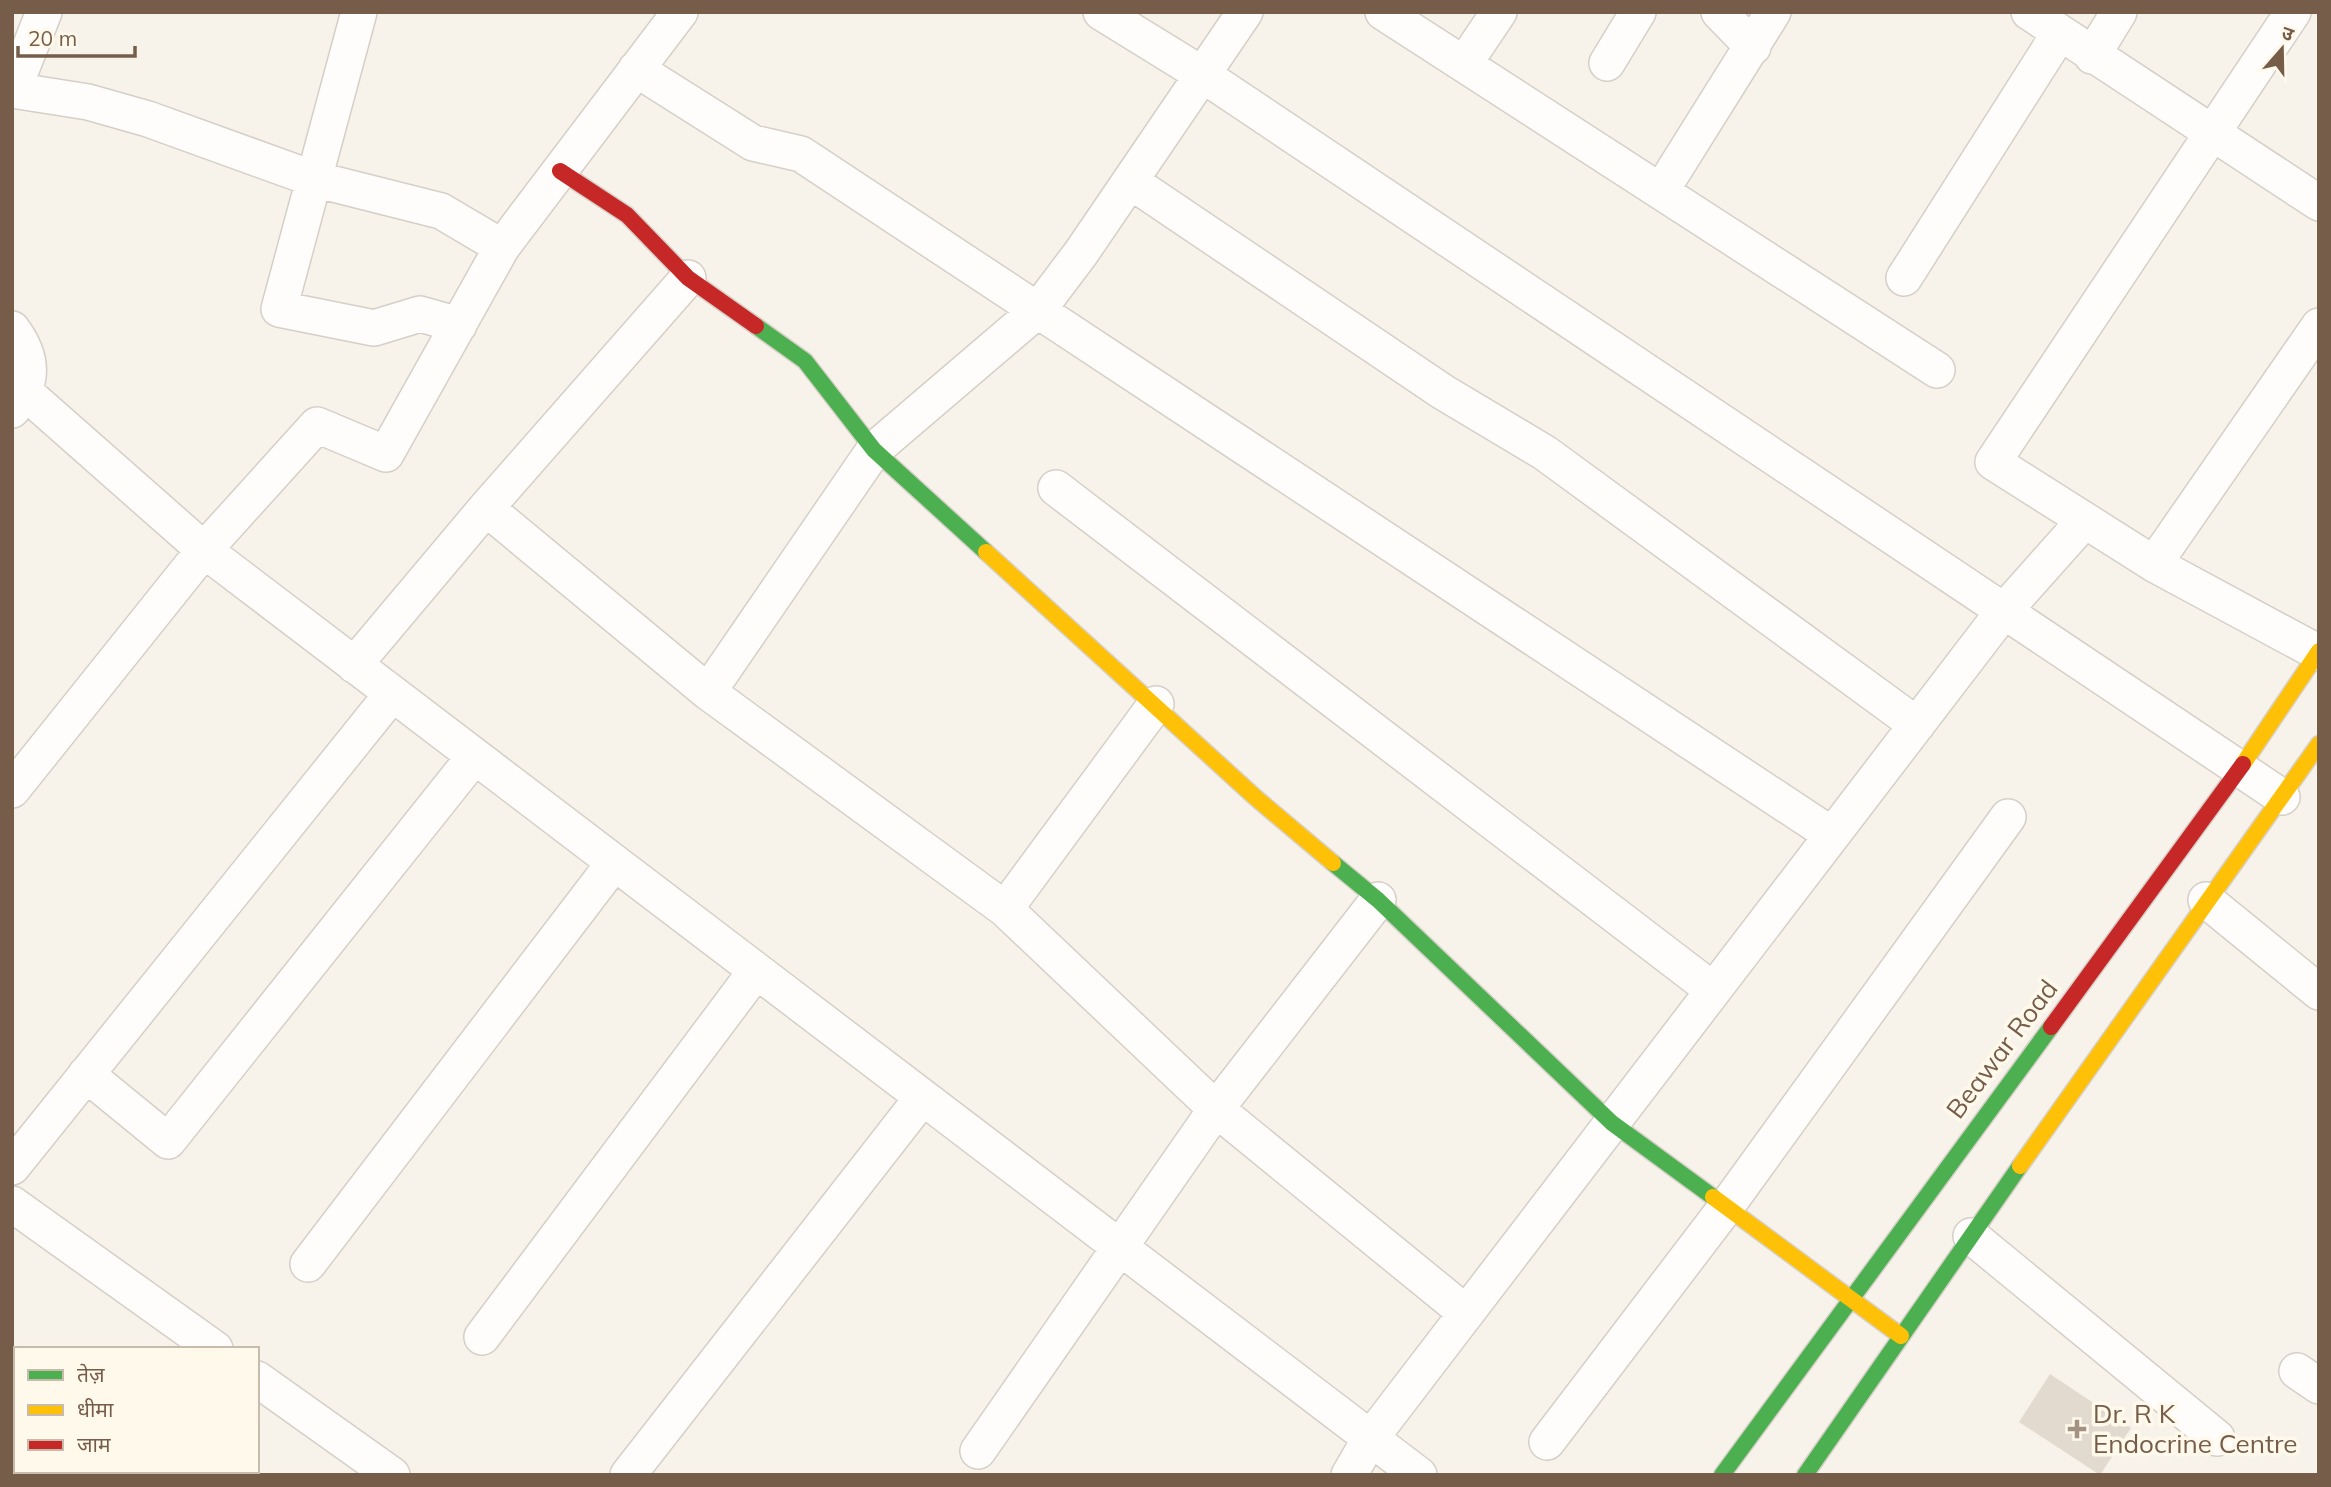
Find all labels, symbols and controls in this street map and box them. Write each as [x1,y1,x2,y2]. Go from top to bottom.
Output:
scale bar [18,14,135,58]
north arrow [2247,14,2317,84]
text: उ [2278,20,2298,47]
text: 20 m [28,25,77,51]
street label: Beawar Road [1939,973,2064,1125]
legend [14,1347,259,1473]
text: तेज़ [77,1361,105,1387]
text: धीमा [77,1396,114,1422]
place label: Dr. R K Endocrine Centre [2093,1397,2297,1460]
marker: Dr. R K Endocrine Centre [2067,1419,2087,1439]
text: जाम [77,1431,111,1457]

